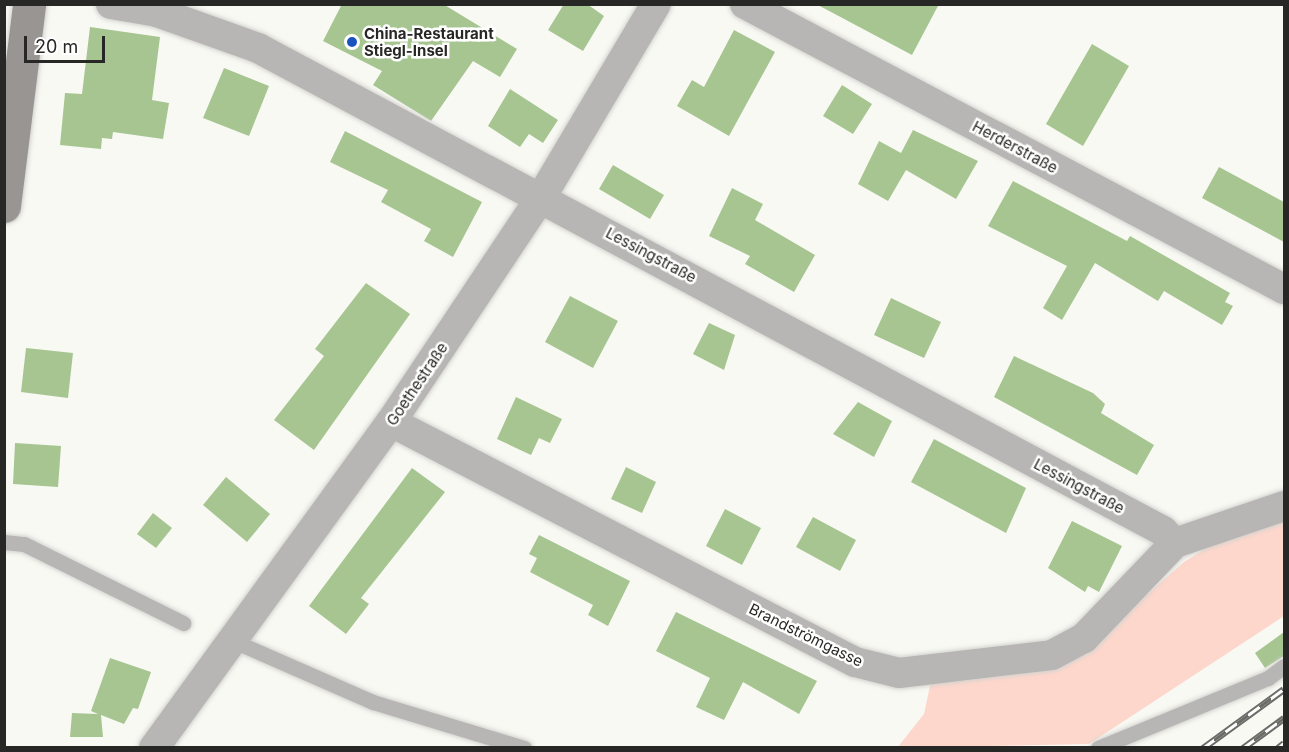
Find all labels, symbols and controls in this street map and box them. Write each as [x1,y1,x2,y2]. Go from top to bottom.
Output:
scale bar [27,24,108,62]
place label: China-Restaurant Stiegl-Insel [364,24,494,59]
marker: China-Restaurant Stiegl-Insel [345,35,359,49]
text: 20 m [35,36,78,57]
street label: Herderstraße [969,117,1061,177]
street label: Lessingstraße [603,224,699,286]
street label: Goethestraße [383,339,451,429]
street label: Lessingstraße [1031,455,1127,517]
street label: Brandströmgasse [746,600,866,670]

